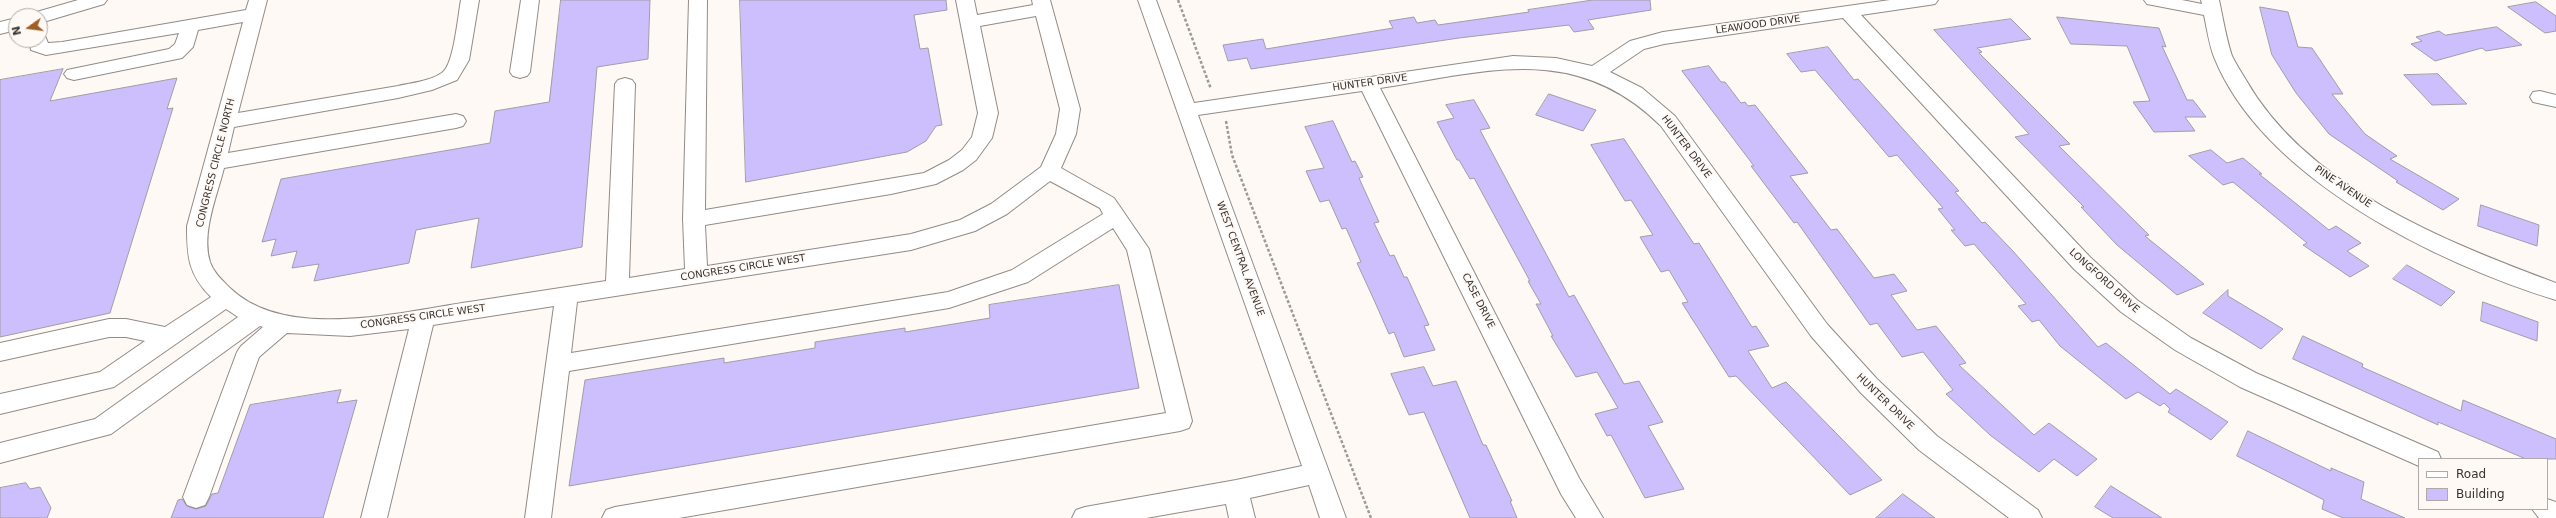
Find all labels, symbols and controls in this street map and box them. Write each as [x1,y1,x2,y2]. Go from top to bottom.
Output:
north arrow [8,8,48,48]
street label: LEAWOOD DRIVE [1715,13,1801,37]
text: N [9,25,24,37]
street label: HUNTER DRIVE [1332,72,1408,94]
street label: CONGRESS CIRCLE NORTH [194,97,238,229]
street label: HUNTER DRIVE [1658,113,1714,181]
street label: PINE AVENUE [2312,163,2374,211]
street label: WEST CENTRAL AVENUE [1214,200,1266,318]
street label: LONGFORD DRIVE [2066,246,2142,316]
street label: CONGRESS CIRCLE WEST [680,252,806,284]
street label: CASE DRIVE [1459,271,1497,331]
street label: CONGRESS CIRCLE WEST [360,302,486,332]
street label: HUNTER DRIVE [1854,371,1916,433]
legend [2418,458,2548,510]
text: Road [2456,467,2486,481]
text: Building [2456,487,2505,501]

